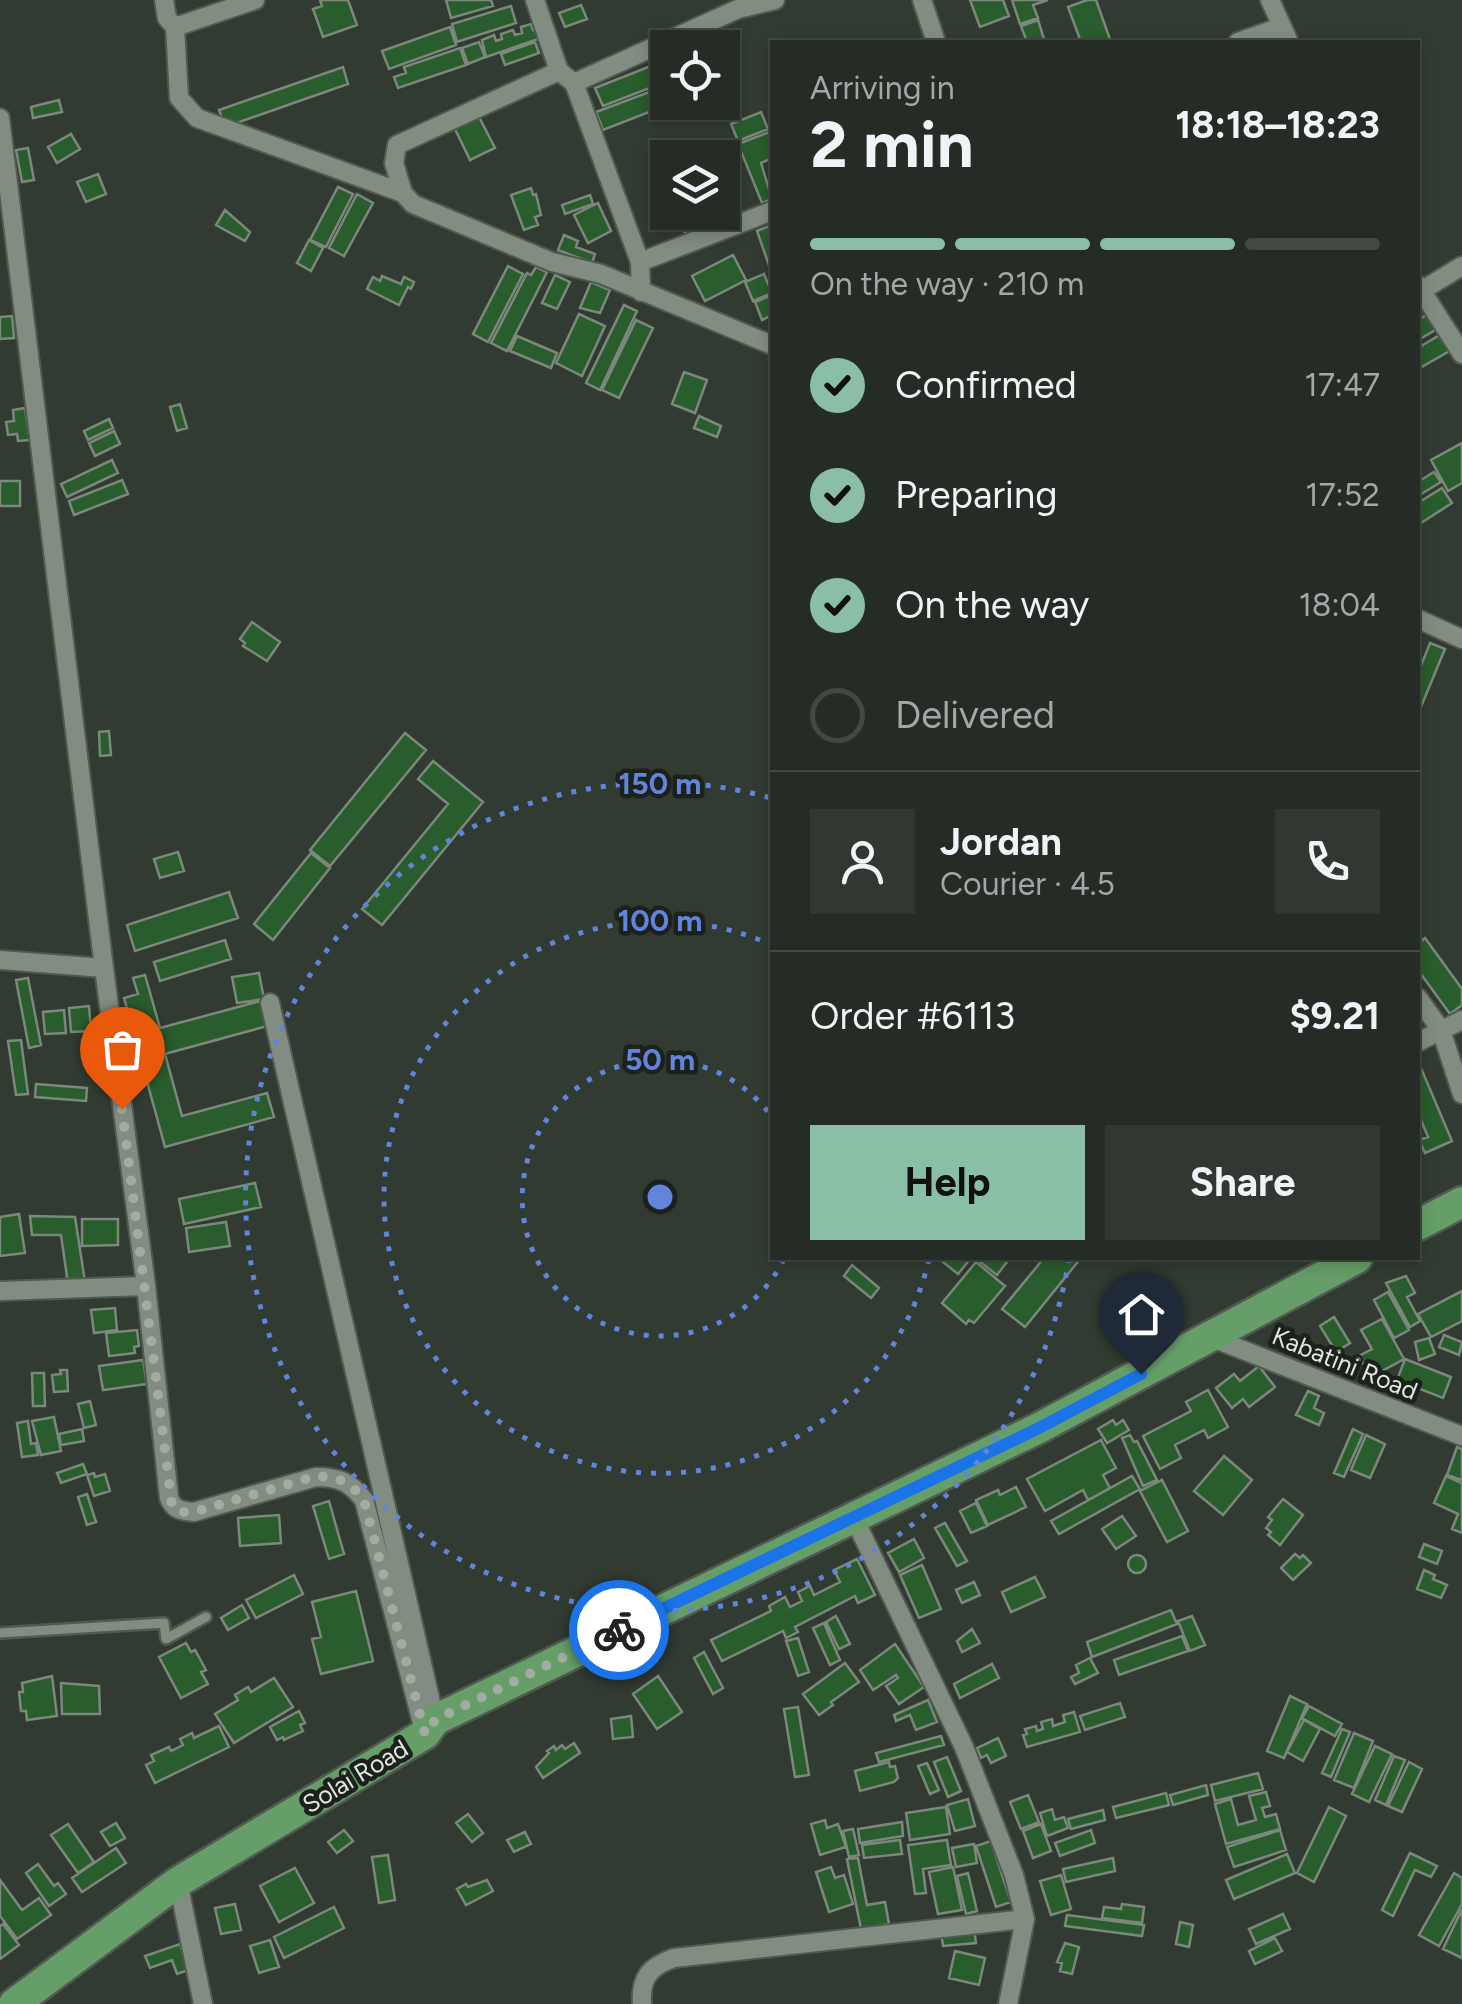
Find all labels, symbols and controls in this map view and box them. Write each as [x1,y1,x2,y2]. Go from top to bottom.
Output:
map controls [650,30,740,230]
button: locate [650,30,740,120]
text: Arriving in [810,69,955,107]
text: 18:18–18:23 [1175,102,1380,148]
text: 2 min [810,105,974,183]
button: layers [650,140,740,230]
text: On the way · 210 m [810,265,1084,303]
icon: check [810,358,865,413]
text: Confirmed [895,362,1077,408]
text: 17:47 [1304,366,1380,404]
icon: check [810,468,865,523]
text: Preparing [895,472,1057,518]
text: 17:52 [1305,476,1380,514]
icon: check [810,578,865,633]
text: On the way [895,582,1089,628]
text: 18:04 [1299,586,1380,624]
text: Delivered [895,692,1055,738]
text: 150 m [619,765,701,802]
button: person [810,809,915,914]
button: phone [1275,809,1380,914]
text: Jordan [940,819,1062,865]
text: Courier · 4.5 [940,865,1115,903]
text: 100 m [618,902,702,939]
text: Order #6113 [810,993,1015,1039]
text: $9.21 [1289,993,1380,1039]
pin [80,1007,165,1110]
icon: bag [95,1022,150,1077]
text: 50 m [625,1041,695,1078]
button: Help [810,1125,1085,1240]
button: Share [1105,1125,1380,1240]
centre of rings [642,1179,678,1215]
pin [1099,1272,1184,1375]
icon: home [1114,1287,1169,1342]
street label: Kabatini Road [1268,1320,1422,1406]
courier [569,1580,669,1680]
icon: bike [592,1603,647,1658]
street label: Solai Road [297,1733,413,1819]

